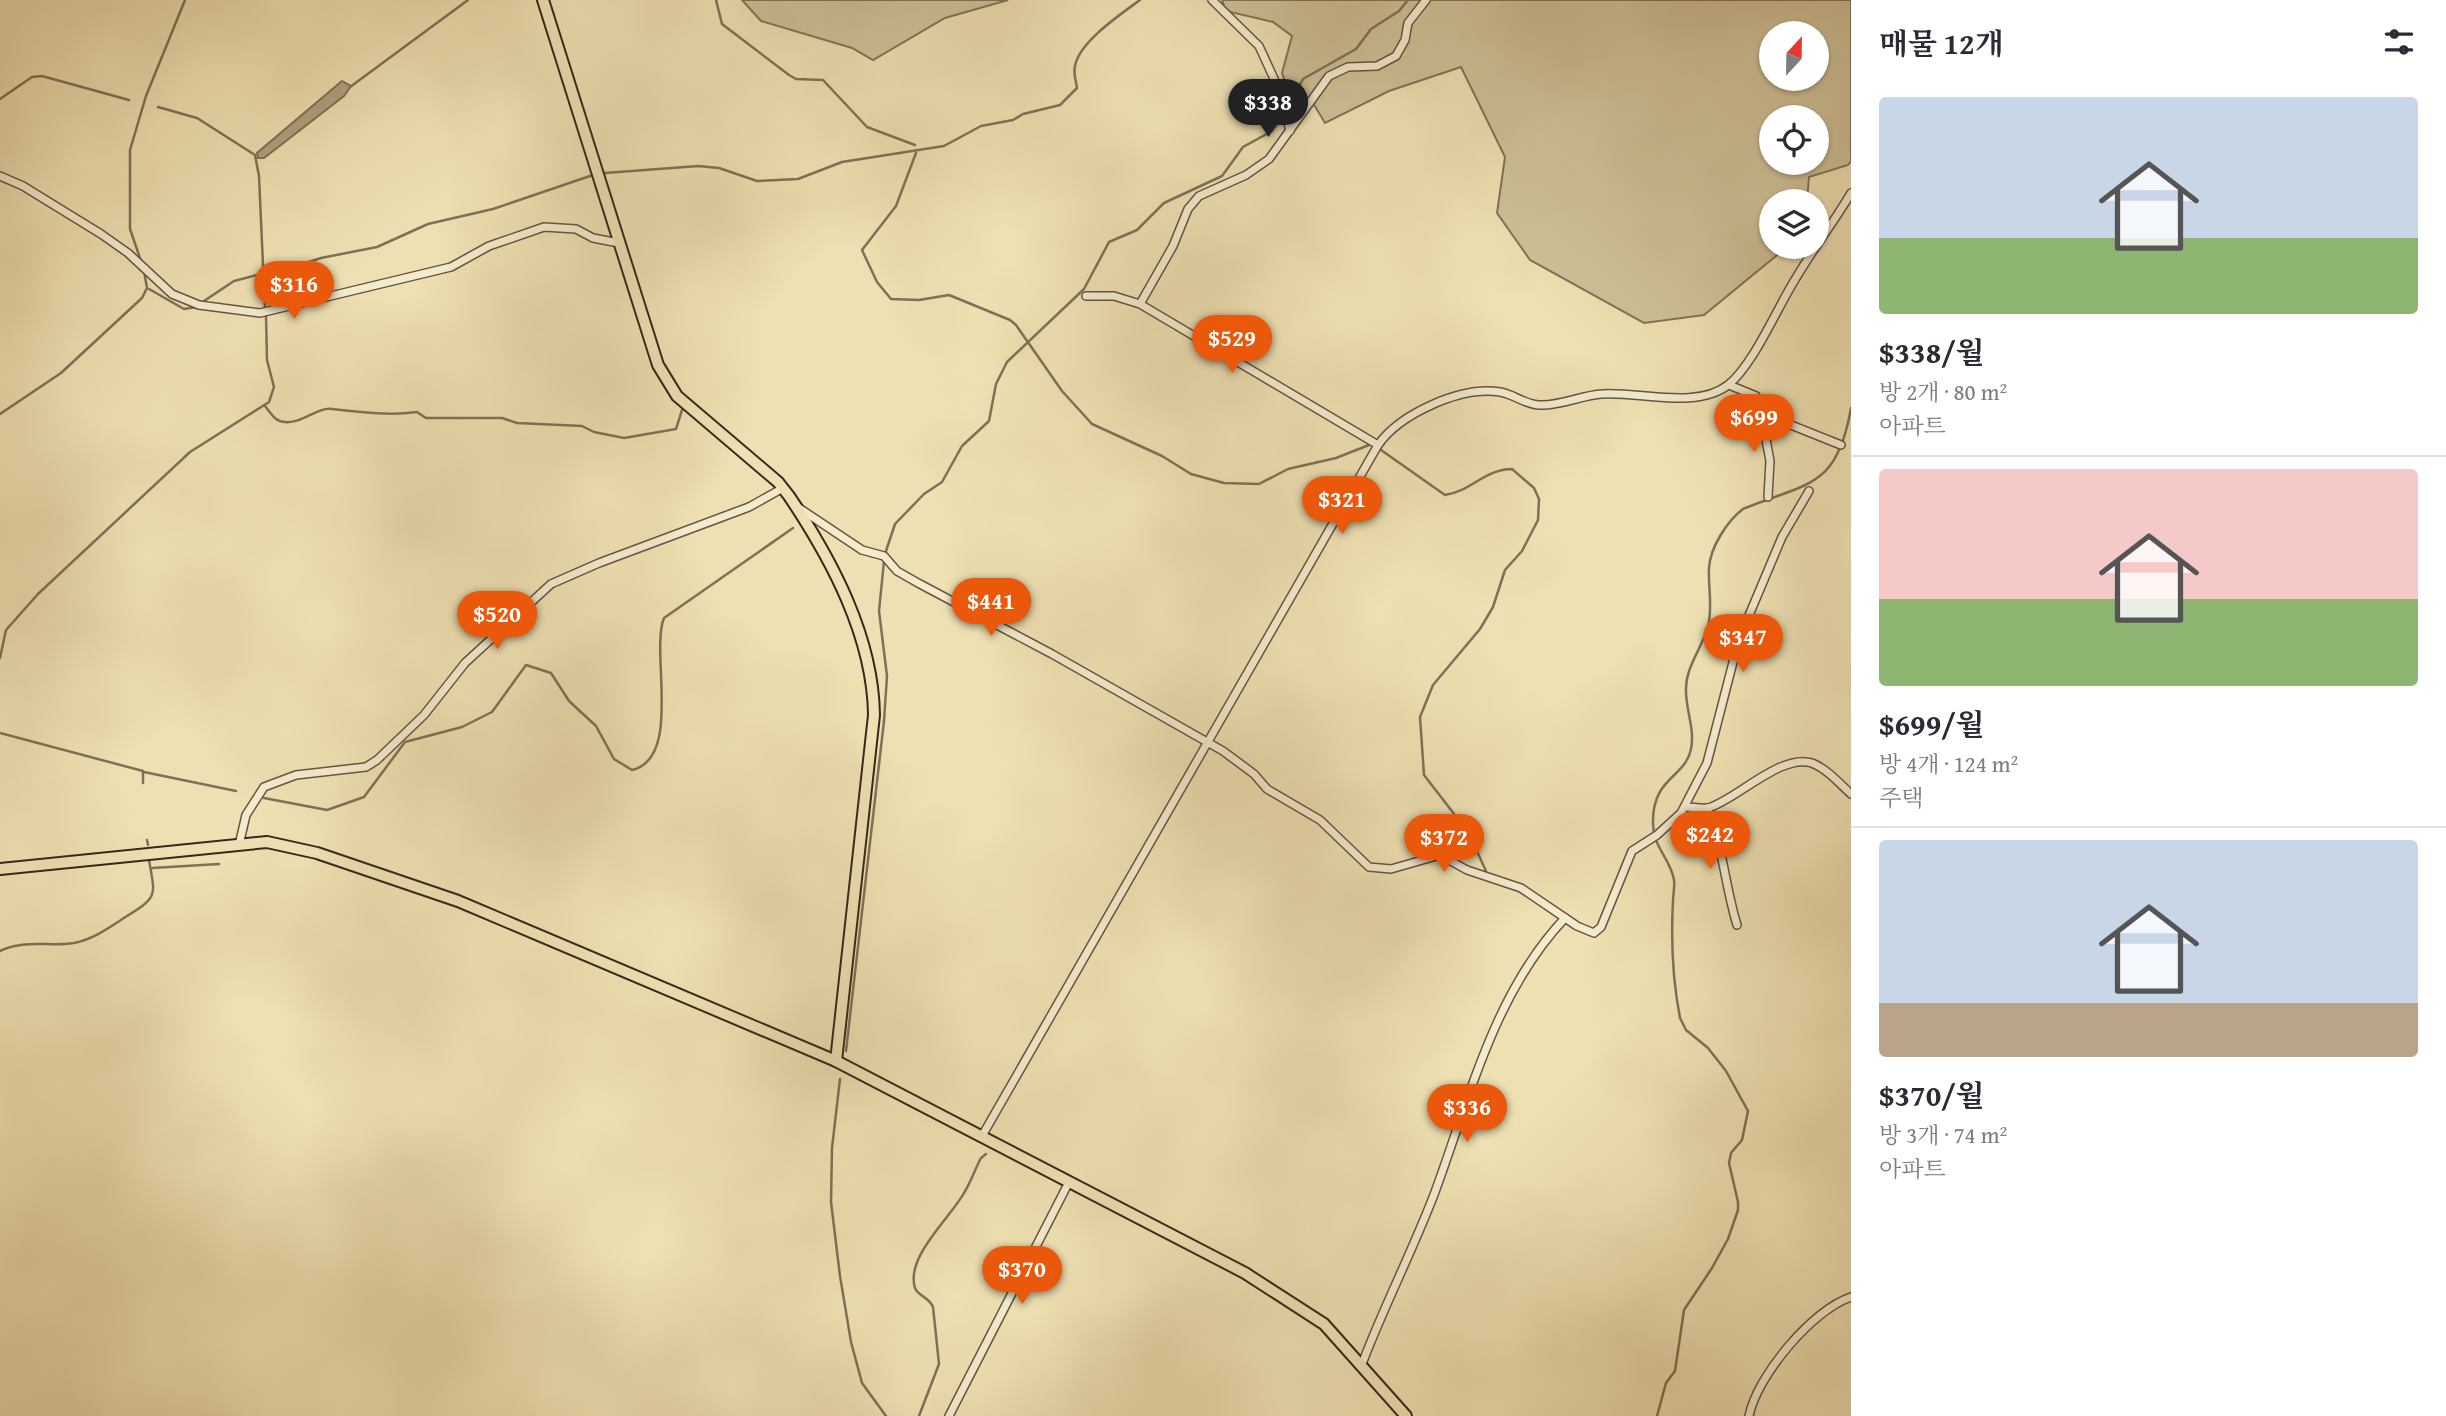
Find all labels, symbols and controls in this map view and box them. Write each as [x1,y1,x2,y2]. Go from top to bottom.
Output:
north arrow [1759,21,1829,91]
map controls [1759,21,1829,259]
text: 매물 12개 [1879,21,2004,65]
icon: filters [2380,23,2418,61]
pin: $338 [1227,80,1309,139]
text: $338 [1244,85,1292,118]
button: locate [1759,105,1829,175]
icon: home [2086,143,2212,269]
button: layers [1759,189,1829,259]
pin: $316 [253,262,335,321]
text: $316 [270,267,318,300]
pin: $529 [1191,316,1273,375]
text: $529 [1208,321,1256,354]
text: $338/월 [1879,330,1985,374]
text: 방 2개 · 80 m² [1879,375,2007,408]
pin: $699 [1713,394,1795,454]
text: $699 [1730,400,1778,433]
text: 아파트 [1879,409,1946,442]
pin: $321 [1301,476,1383,536]
text: $321 [1318,482,1366,515]
icon: home [2086,515,2212,641]
pin: $441 [950,578,1032,638]
text: $441 [967,584,1015,617]
pin: $520 [456,592,538,651]
text: $520 [473,597,521,630]
pin: $347 [1702,614,1784,674]
text: $347 [1719,620,1767,653]
text: $699/월 [1879,702,1985,746]
text: 방 4개 · 124 m² [1879,747,2018,780]
text: 주택 [1879,781,1923,814]
pin: $242 [1669,812,1751,871]
pin: $372 [1403,814,1485,874]
text: $242 [1686,817,1734,850]
text: $372 [1420,820,1468,853]
icon: home [2086,886,2212,1012]
text: $370/월 [1879,1073,1985,1117]
pin: $336 [1426,1084,1508,1144]
text: $336 [1443,1090,1491,1123]
text: 방 3개 · 74 m² [1879,1118,2007,1151]
text: 아파트 [1879,1152,1946,1185]
pin: $370 [981,1246,1063,1306]
text: $370 [998,1252,1046,1285]

